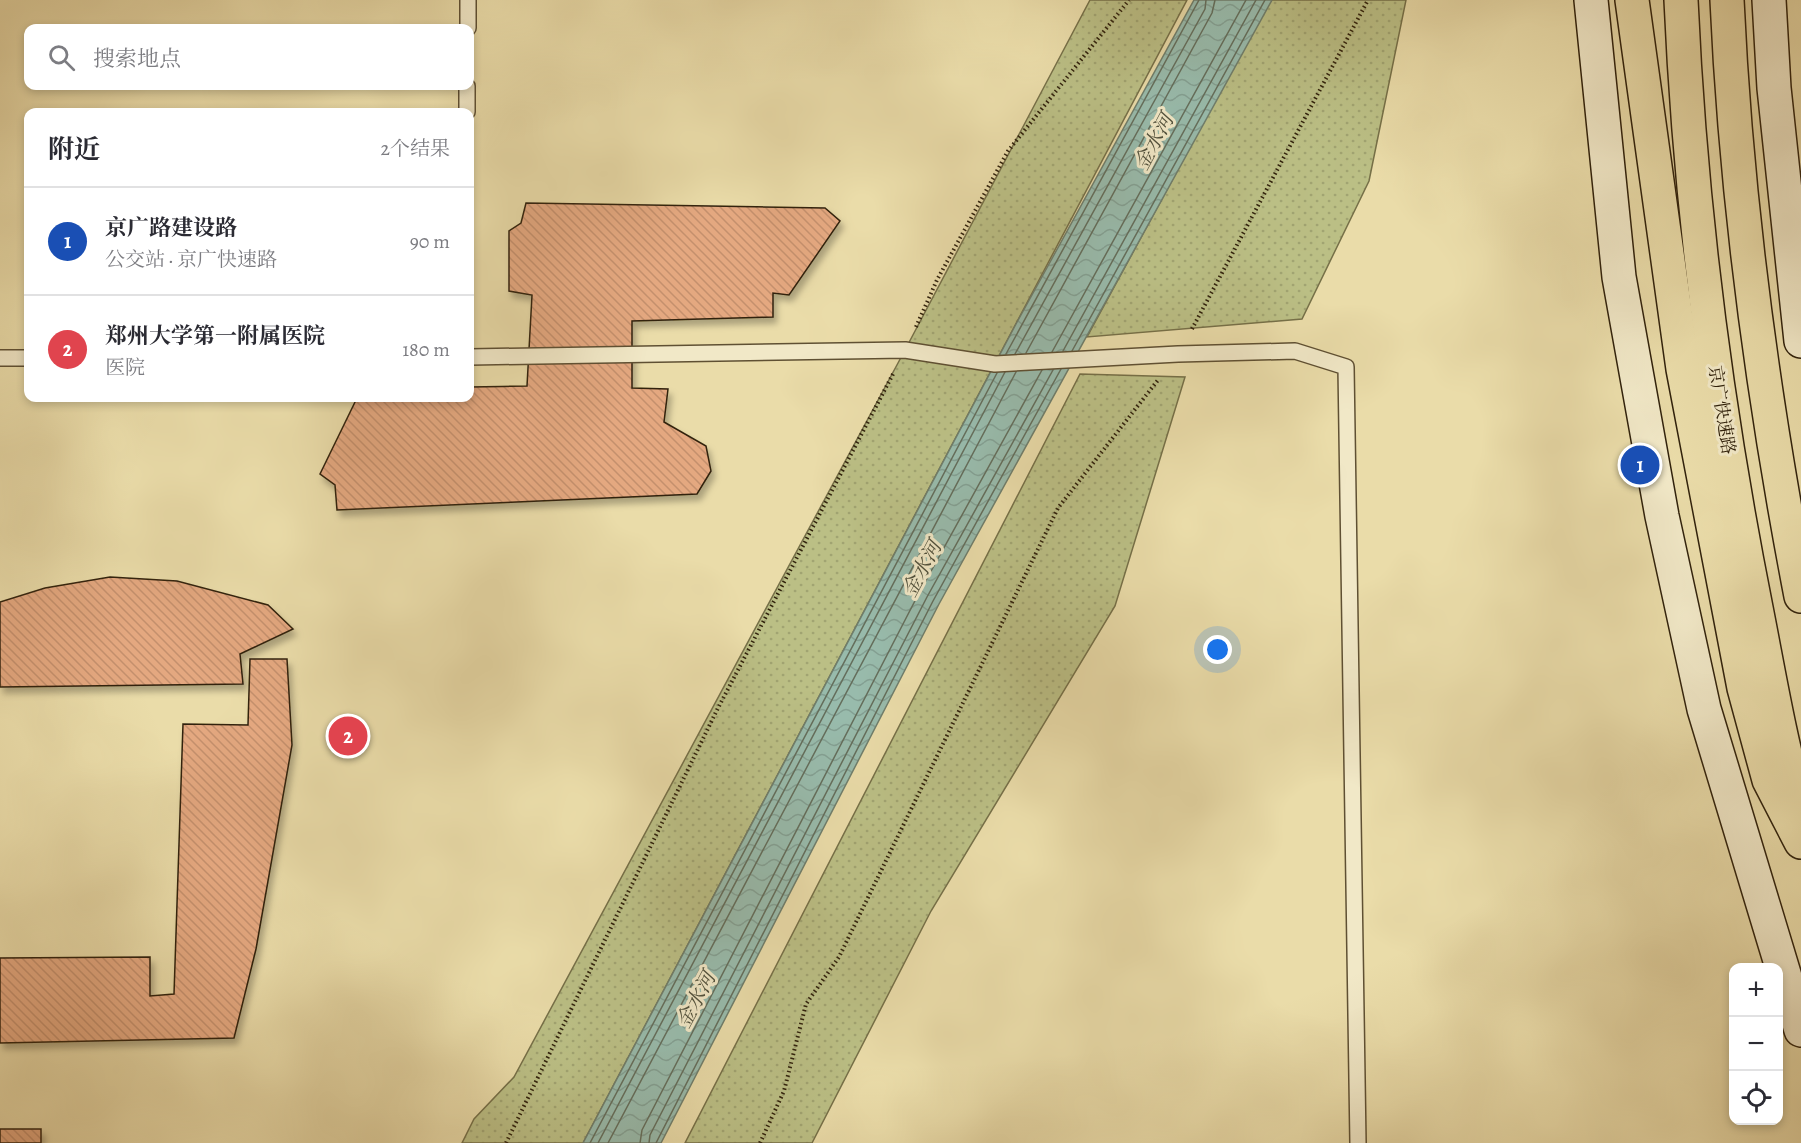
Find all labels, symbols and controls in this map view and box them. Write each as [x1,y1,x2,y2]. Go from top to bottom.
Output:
search box [24,24,474,90]
icon: search [45,41,78,74]
text: 搜索地点 [93,44,181,74]
water label: 金水河 [1128,107,1181,175]
text: 附近 [48,132,100,167]
text: 2个结果 [381,135,450,162]
text: 京广路建设路 [105,213,237,243]
text: 1 [64,228,71,255]
text: 90 m [410,228,450,255]
text: 公交站 · 京广快速路 [105,246,277,273]
text: 郑州大学第一附属医院 [105,321,325,351]
text: 2 [63,336,72,363]
text: 180 m [402,336,450,363]
text: 医院 [105,354,145,381]
street label: 京广快速路 [1703,364,1741,456]
pin: 1 [1620,442,1660,488]
water label: 金水河 [896,534,949,602]
your location [1203,635,1232,664]
pin: 2 [328,714,368,758]
map controls [1729,963,1783,1125]
button: + [1729,963,1783,1017]
water label: 金水河 [670,965,723,1033]
button: − [1729,1017,1783,1071]
button: locate [1729,1071,1783,1125]

